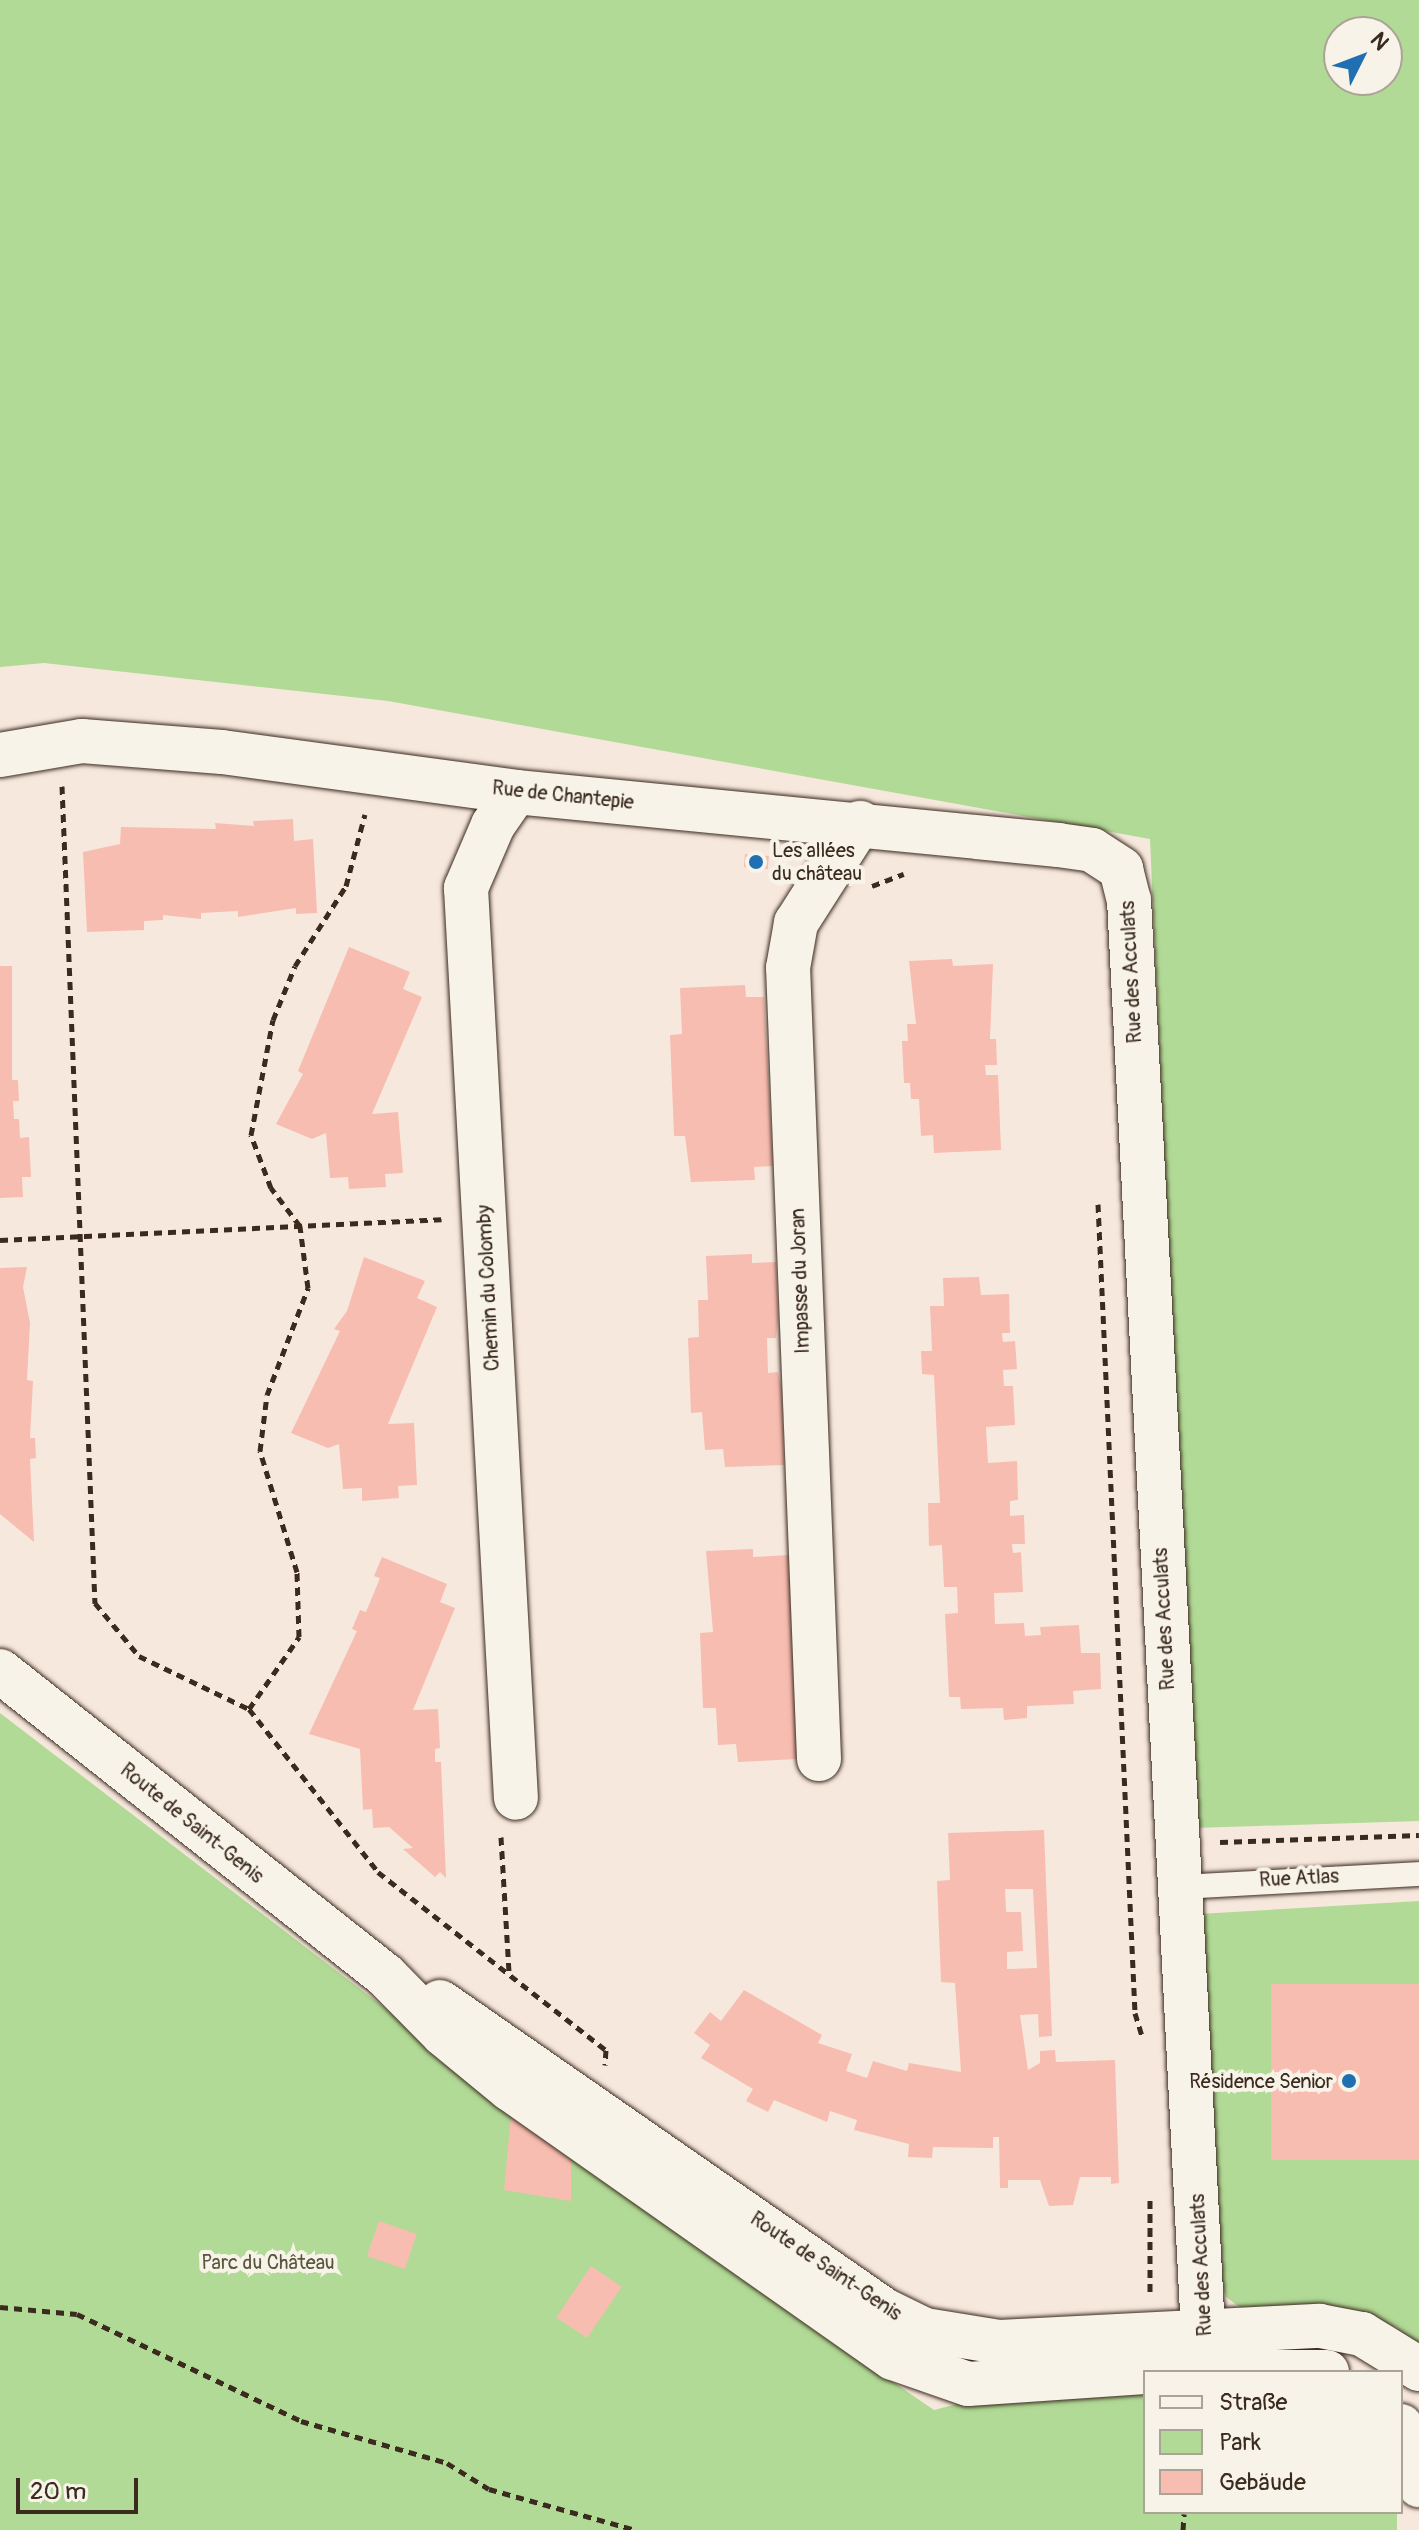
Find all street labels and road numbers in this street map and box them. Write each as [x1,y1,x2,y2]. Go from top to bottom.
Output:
street label: Rue de Chantepie [491,776,635,814]
street label: Rue des Acculats [1115,900,1147,1044]
street label: Chemin du Colomby [472,1204,504,1372]
street label: Impasse du Joran [785,1208,815,1354]
street label: Rue des Acculats [1148,1547,1180,1691]
street label: Route de Saint-Genis [116,1758,268,1888]
street label: Rue Atlas [1258,1864,1340,1892]
street label: Rue des Acculats [1185,2193,1217,2337]
street label: Route de Saint-Genis [746,2206,906,2326]

